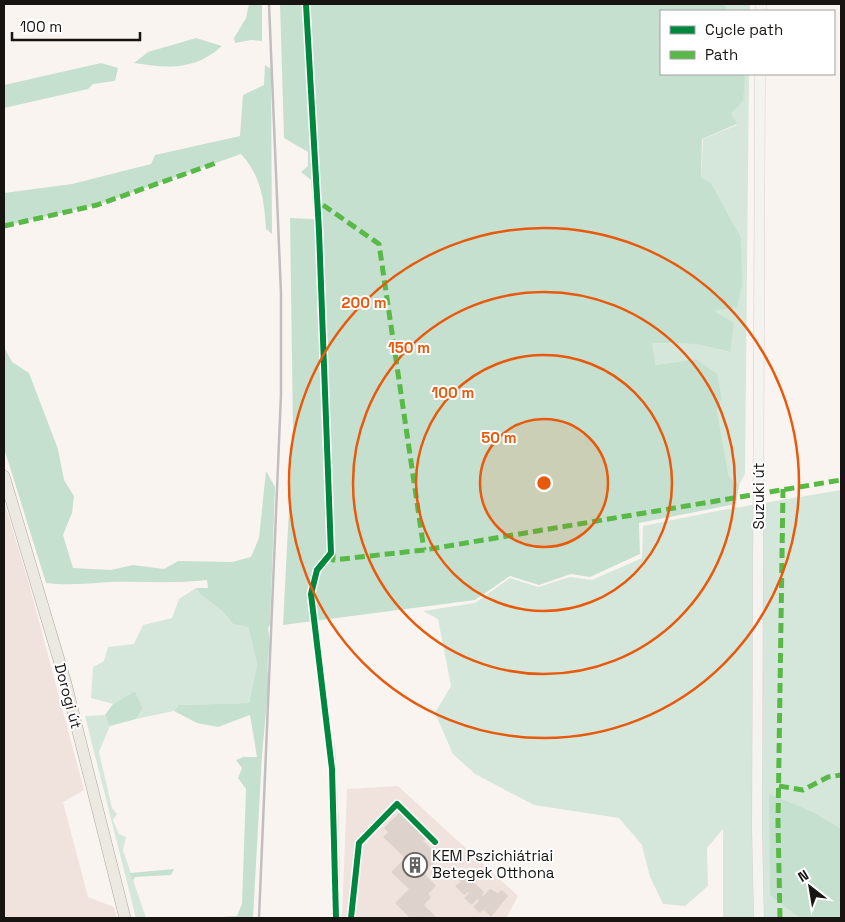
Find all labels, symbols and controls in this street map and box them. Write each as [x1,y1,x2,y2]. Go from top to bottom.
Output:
scale bar [12,10,140,42]
legend [660,10,835,75]
text: 100 m [20,17,62,36]
text: Cycle path [705,20,783,39]
text: Path [705,45,738,64]
text: 200 m [342,293,386,312]
text: 150 m [388,338,430,357]
text: 100 m [432,383,474,402]
text: 50 m [481,428,517,447]
street label: Suzuki út [749,462,768,530]
centre of rings [535,474,553,492]
street label: Dorogi út [51,661,86,731]
place label: KEM Pszichiátriai Betegek Otthona [432,846,555,882]
building icon: KEM Pszichiátriai Betegek Otthona [402,852,428,878]
north arrow [785,862,835,912]
text: N [795,866,812,886]

